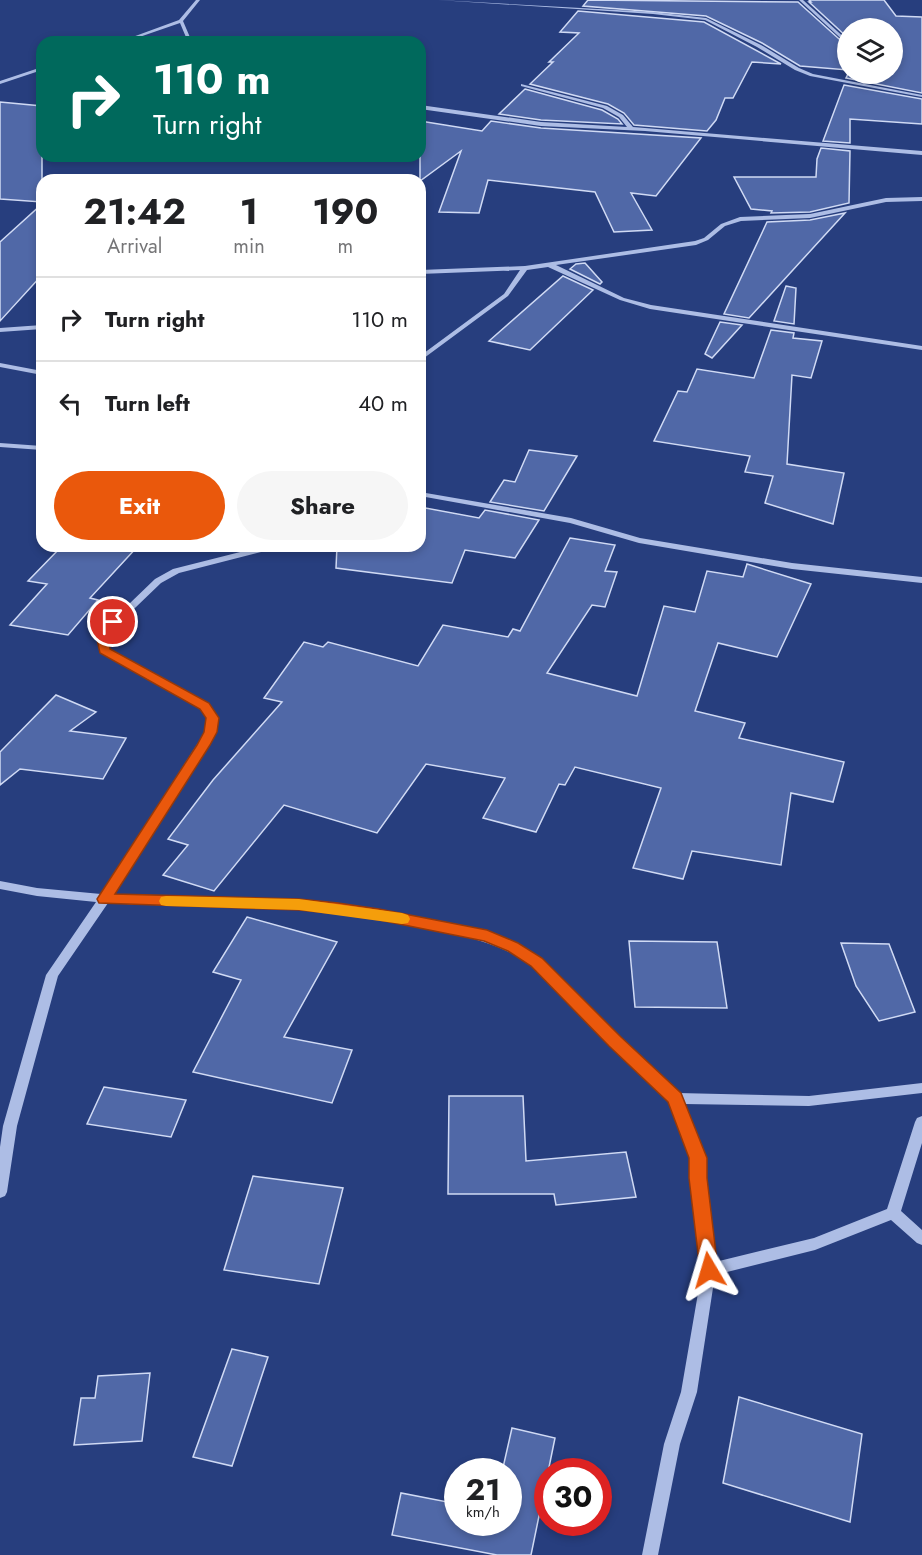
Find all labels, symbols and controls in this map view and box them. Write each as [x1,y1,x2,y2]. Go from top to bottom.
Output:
map controls [837,18,903,84]
button: layers [837,18,903,84]
text: 110 m [153,49,271,110]
icon: right [54,60,132,138]
text: Turn right [153,105,261,144]
text: 21:42 [84,185,186,237]
text: 1 [240,185,258,237]
text: 190 [312,185,378,237]
text: Arrival [107,232,162,261]
text: min [233,232,265,261]
text: m [338,232,353,261]
icon: right [54,303,87,336]
text: Turn right [105,303,205,335]
text: 110 m [351,303,408,335]
icon: left [54,387,87,420]
text: Turn left [105,387,190,419]
text: 40 m [358,387,408,419]
button: Exit [54,471,225,540]
button: Share [237,471,408,540]
pin [87,596,138,647]
icon: arrive [96,605,129,638]
position arrow [677,1238,741,1302]
speed limit sign: 30 [534,1458,612,1536]
text: 21 [466,1468,500,1511]
text: km/h [466,1501,500,1523]

